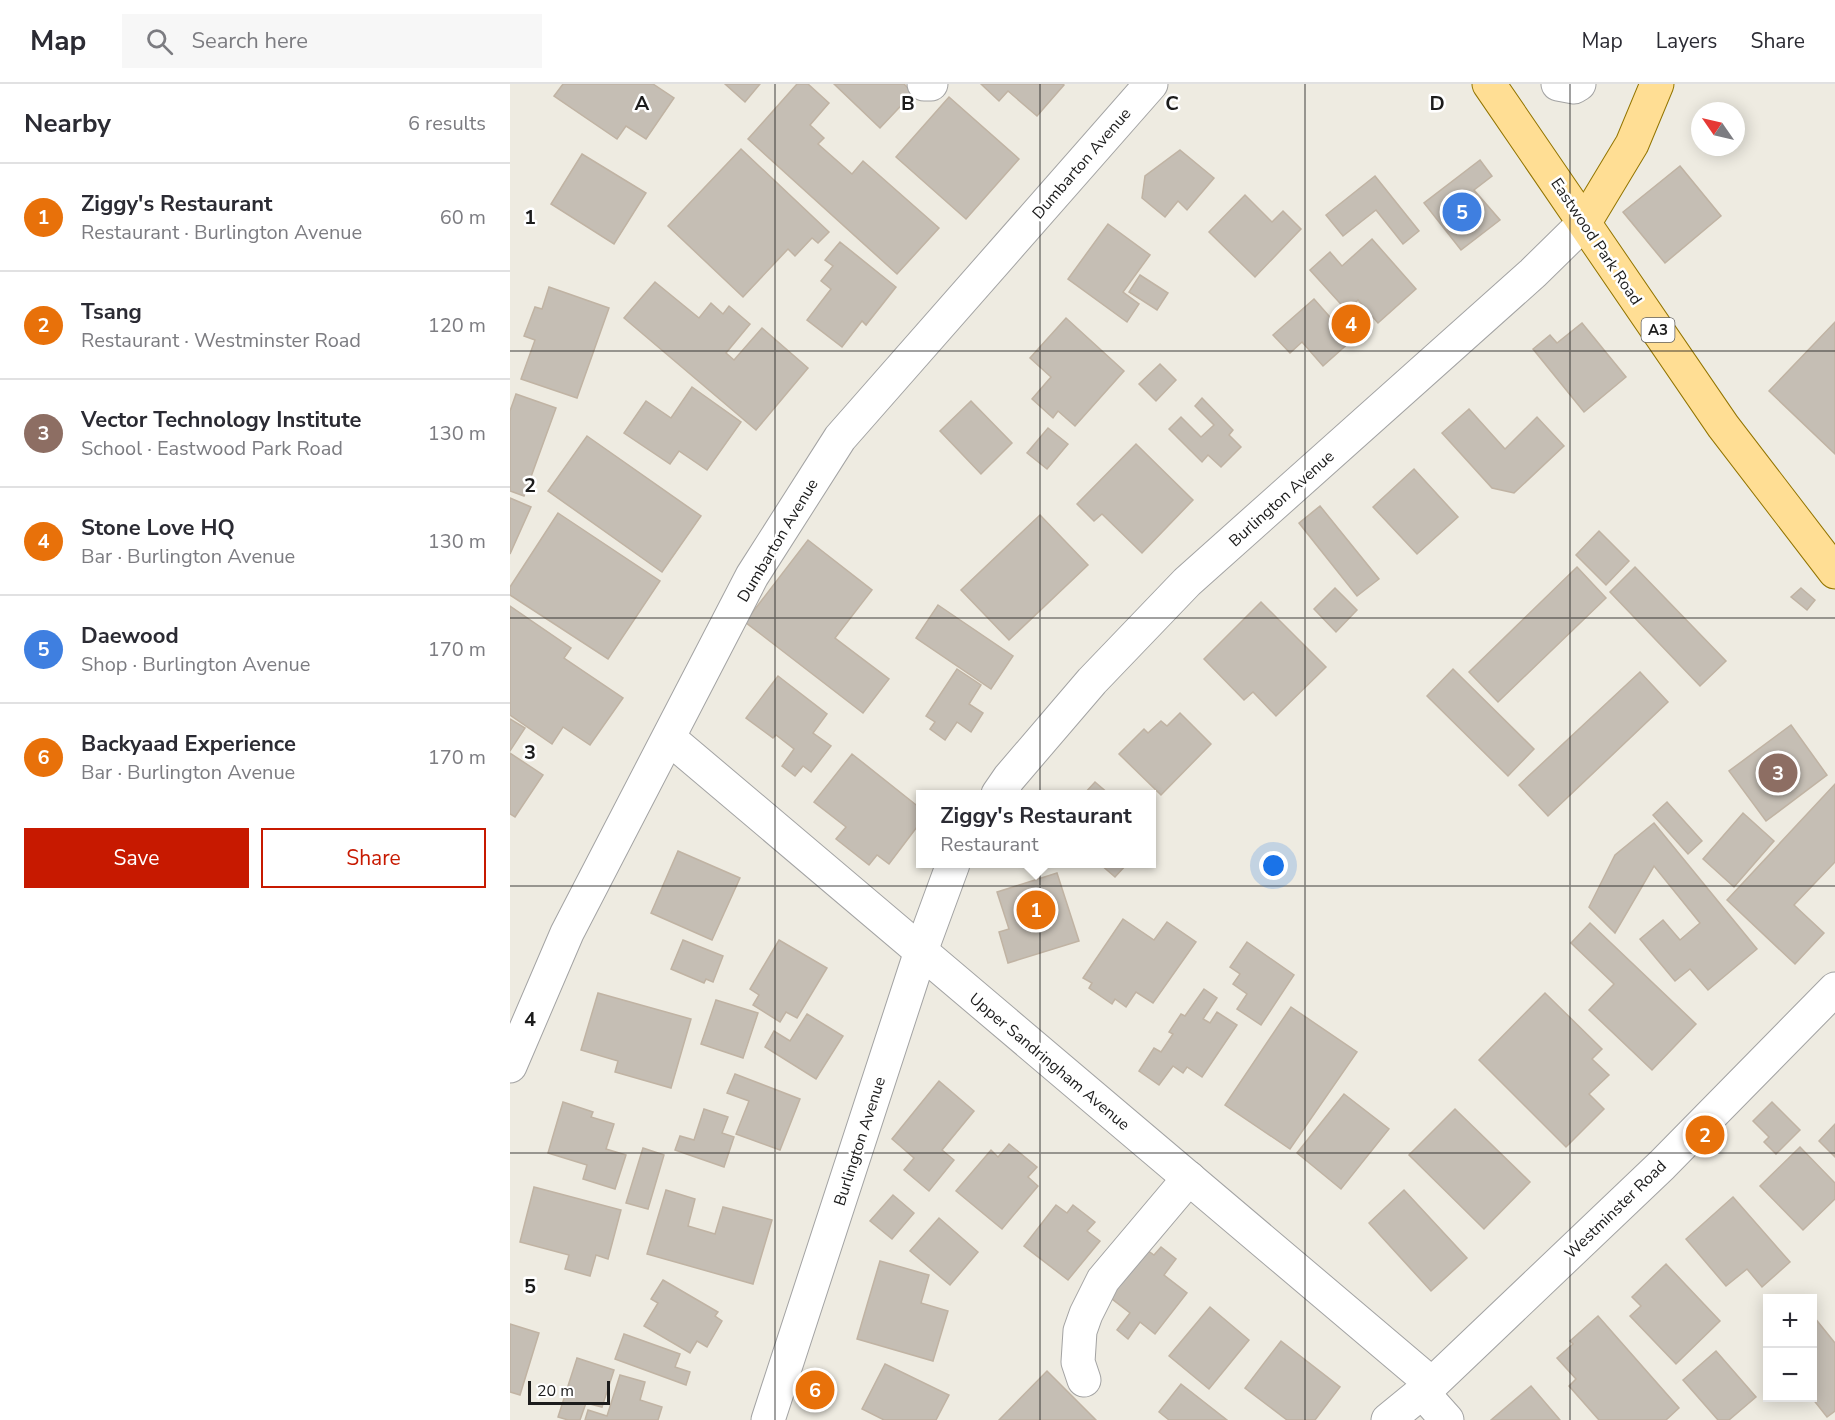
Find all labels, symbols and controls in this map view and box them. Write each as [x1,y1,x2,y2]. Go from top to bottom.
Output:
search box [122,14,542,68]
text: Map [30,22,86,60]
icon: search [143,25,176,58]
text: Search here [191,26,308,56]
text: Map [1581,27,1623,55]
text: Layers [1656,27,1717,55]
text: Share [1750,27,1805,55]
text: A [635,90,650,117]
text: B [901,90,915,117]
text: C [1165,90,1179,117]
text: D [1429,90,1445,117]
north arrow [1691,102,1745,156]
street label: Dumbarton Avenue [1027,103,1136,224]
text: Nearby [24,106,111,141]
text: 6 results [408,110,486,137]
street label: Eastwood Park Road [1545,174,1647,309]
text: Ziggy's Restaurant [81,189,273,219]
pin: 5 [1442,190,1482,234]
text: 1 [38,204,50,231]
text: 60 m [440,204,486,231]
text: 1 [524,204,536,231]
text: Restaurant · Burlington Avenue [81,219,362,246]
text: Tsang [81,297,142,327]
pin: 4 [1332,302,1370,346]
text: 2 [38,312,50,339]
text: 120 m [428,312,486,339]
road number: A3 [1642,318,1674,342]
text: Restaurant · Westminster Road [81,327,361,354]
text: Vector Technology Institute [81,405,361,435]
text: 3 [38,420,50,447]
text: 130 m [428,420,486,447]
text: School · Eastwood Park Road [81,435,343,462]
street label: Burlington Avenue [1224,446,1339,552]
text: 2 [524,472,536,499]
street label: Dumbarton Avenue [732,475,823,606]
text: Stone Love HQ [81,513,235,543]
text: 4 [38,528,50,555]
text: 130 m [428,528,486,555]
text: Bar · Burlington Avenue [81,543,295,570]
text: Daewood [81,621,179,651]
text: 5 [38,636,50,663]
text: 170 m [428,636,486,663]
text: Shop · Burlington Avenue [81,651,310,678]
text: Backyaad Experience [81,729,296,759]
text: 3 [524,739,536,766]
text: 6 [38,744,50,771]
text: 170 m [428,744,486,771]
pin: 3 [1758,750,1798,796]
text: Bar · Burlington Avenue [81,759,295,786]
popup [916,790,1156,868]
text: Ziggy's Restaurant [940,801,1132,831]
button: Save [24,828,249,888]
button: Share [261,828,486,888]
text: Restaurant [940,831,1038,858]
your location [1259,851,1288,880]
pin: 1 [1016,888,1056,932]
street label: Upper Sandringham Avenue [964,988,1134,1135]
text: 4 [524,1006,536,1033]
street label: Burlington Avenue [829,1074,891,1209]
pin: 2 [1686,1112,1724,1158]
street label: Westminster Road [1560,1155,1671,1264]
text: 5 [524,1273,536,1300]
map controls [1763,1294,1817,1402]
button: + [1763,1294,1817,1348]
button: − [1763,1348,1817,1402]
pin: 6 [796,1368,834,1412]
scale bar [528,1378,610,1406]
text: 20 m [537,1380,574,1402]

